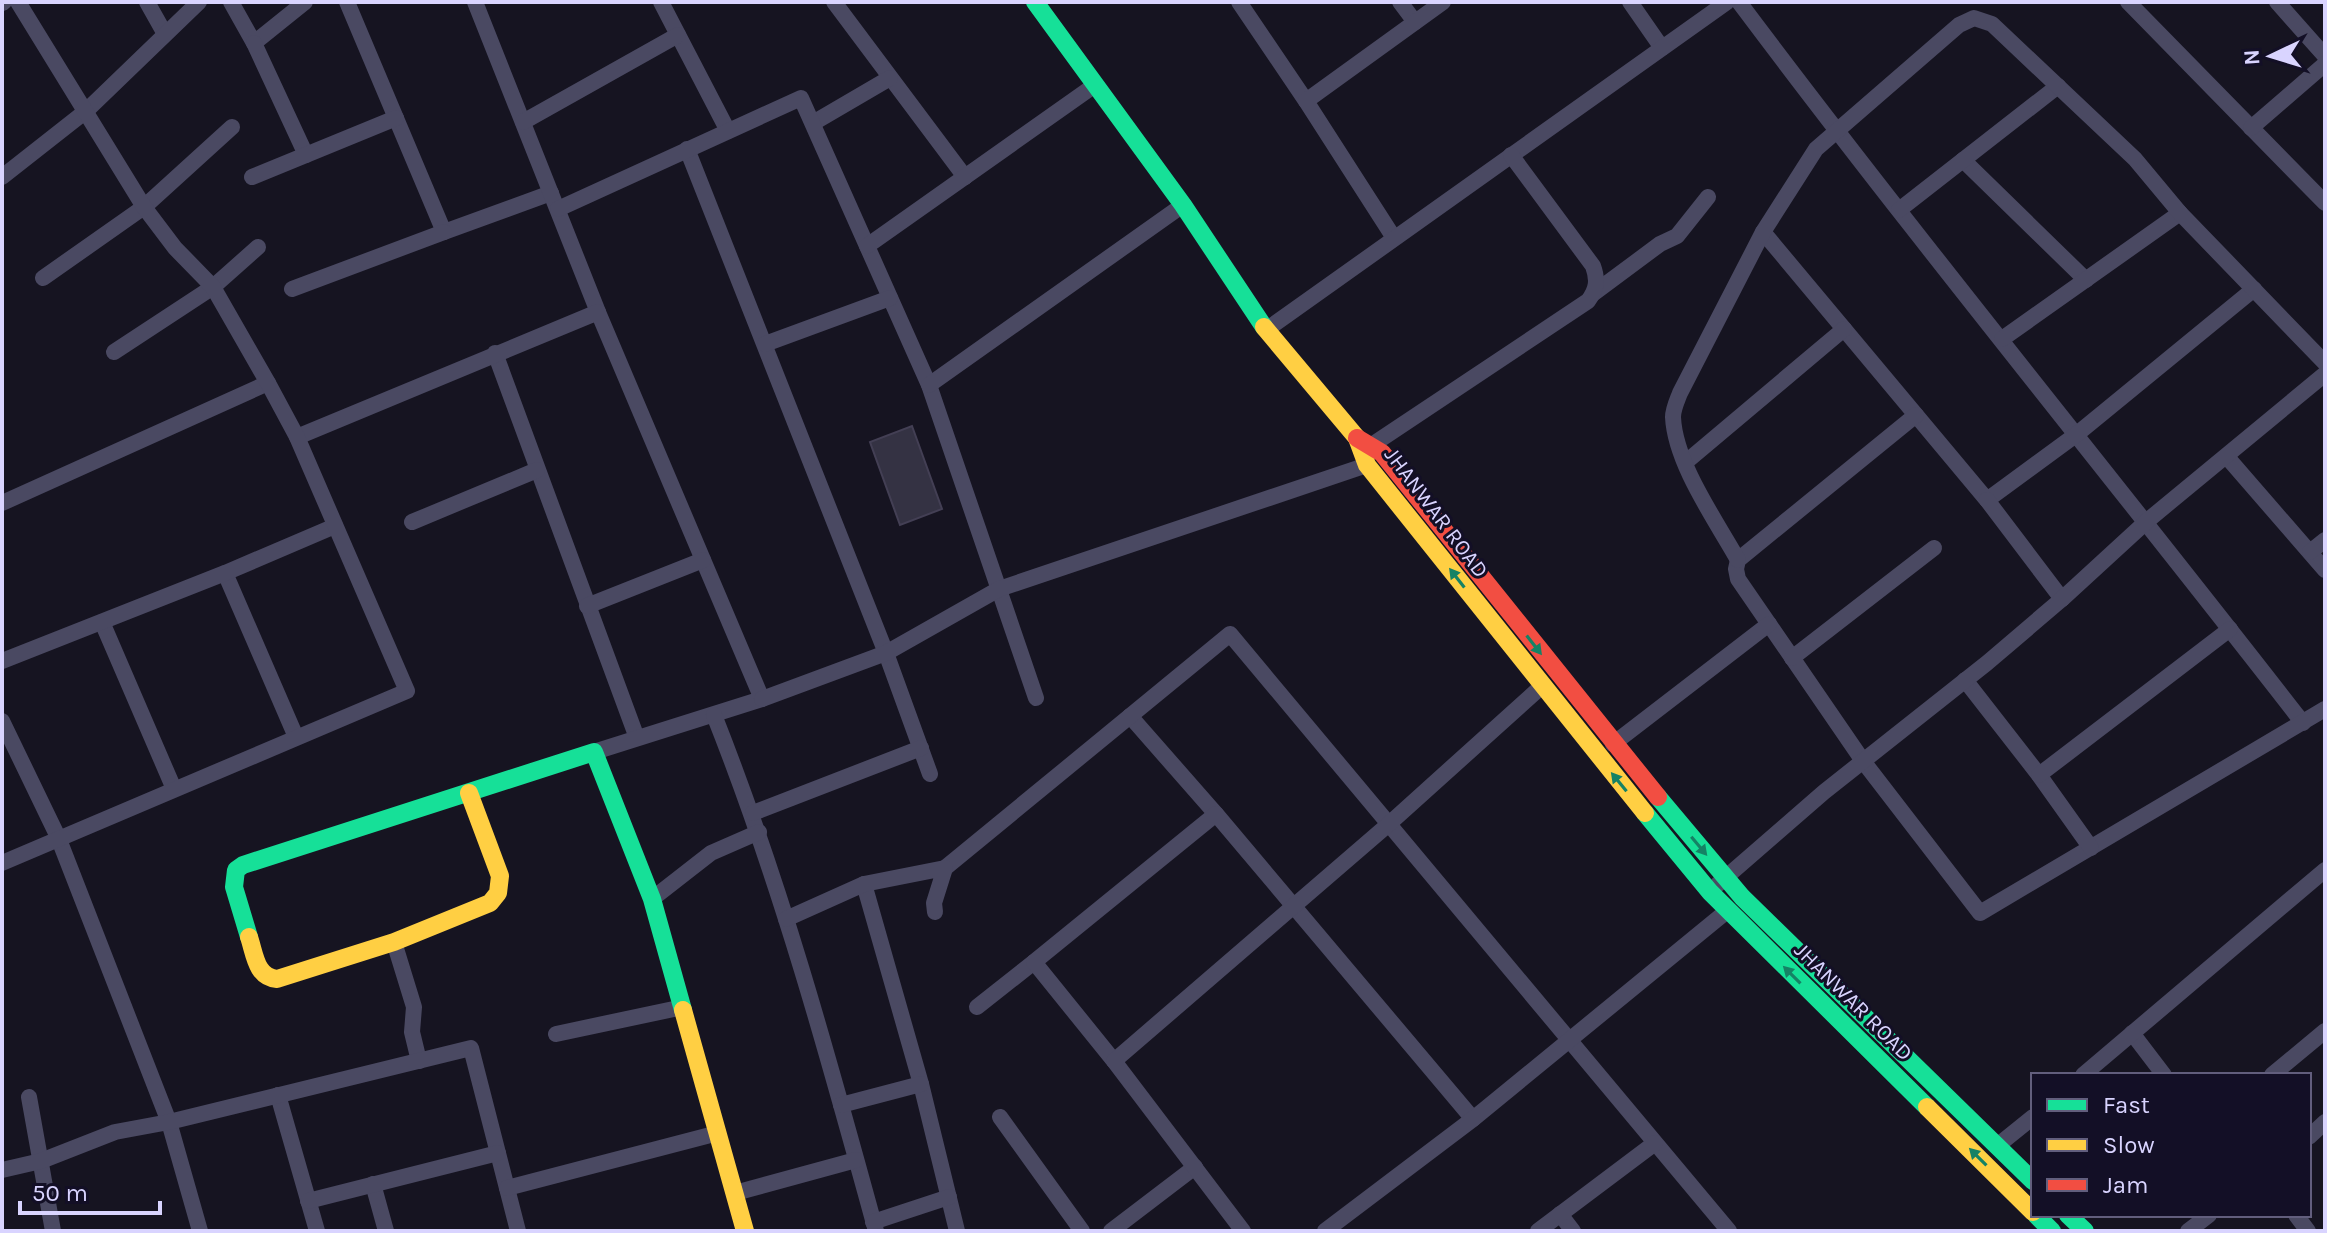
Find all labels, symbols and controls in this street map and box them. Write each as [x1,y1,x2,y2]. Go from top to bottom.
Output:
north arrow [2231,16,2311,96]
text: N [2239,49,2266,66]
street label: JHANWAR ROAD [1379,442,1494,583]
one-way arrow [1449,568,1465,588]
one-way arrow [1526,635,1542,655]
one-way arrow [1611,772,1628,792]
one-way arrow [1690,836,1707,856]
street label: JHANWAR ROAD [1789,937,1918,1066]
one-way arrow [1783,965,1802,984]
legend [2031,1073,2311,1217]
text: Fast [2103,1091,2150,1119]
text: Slow [2103,1131,2155,1159]
one-way arrow [1969,1148,1988,1167]
scale bar [20,1165,160,1215]
text: Jam [2103,1171,2148,1199]
text: 50 m [32,1179,88,1207]

